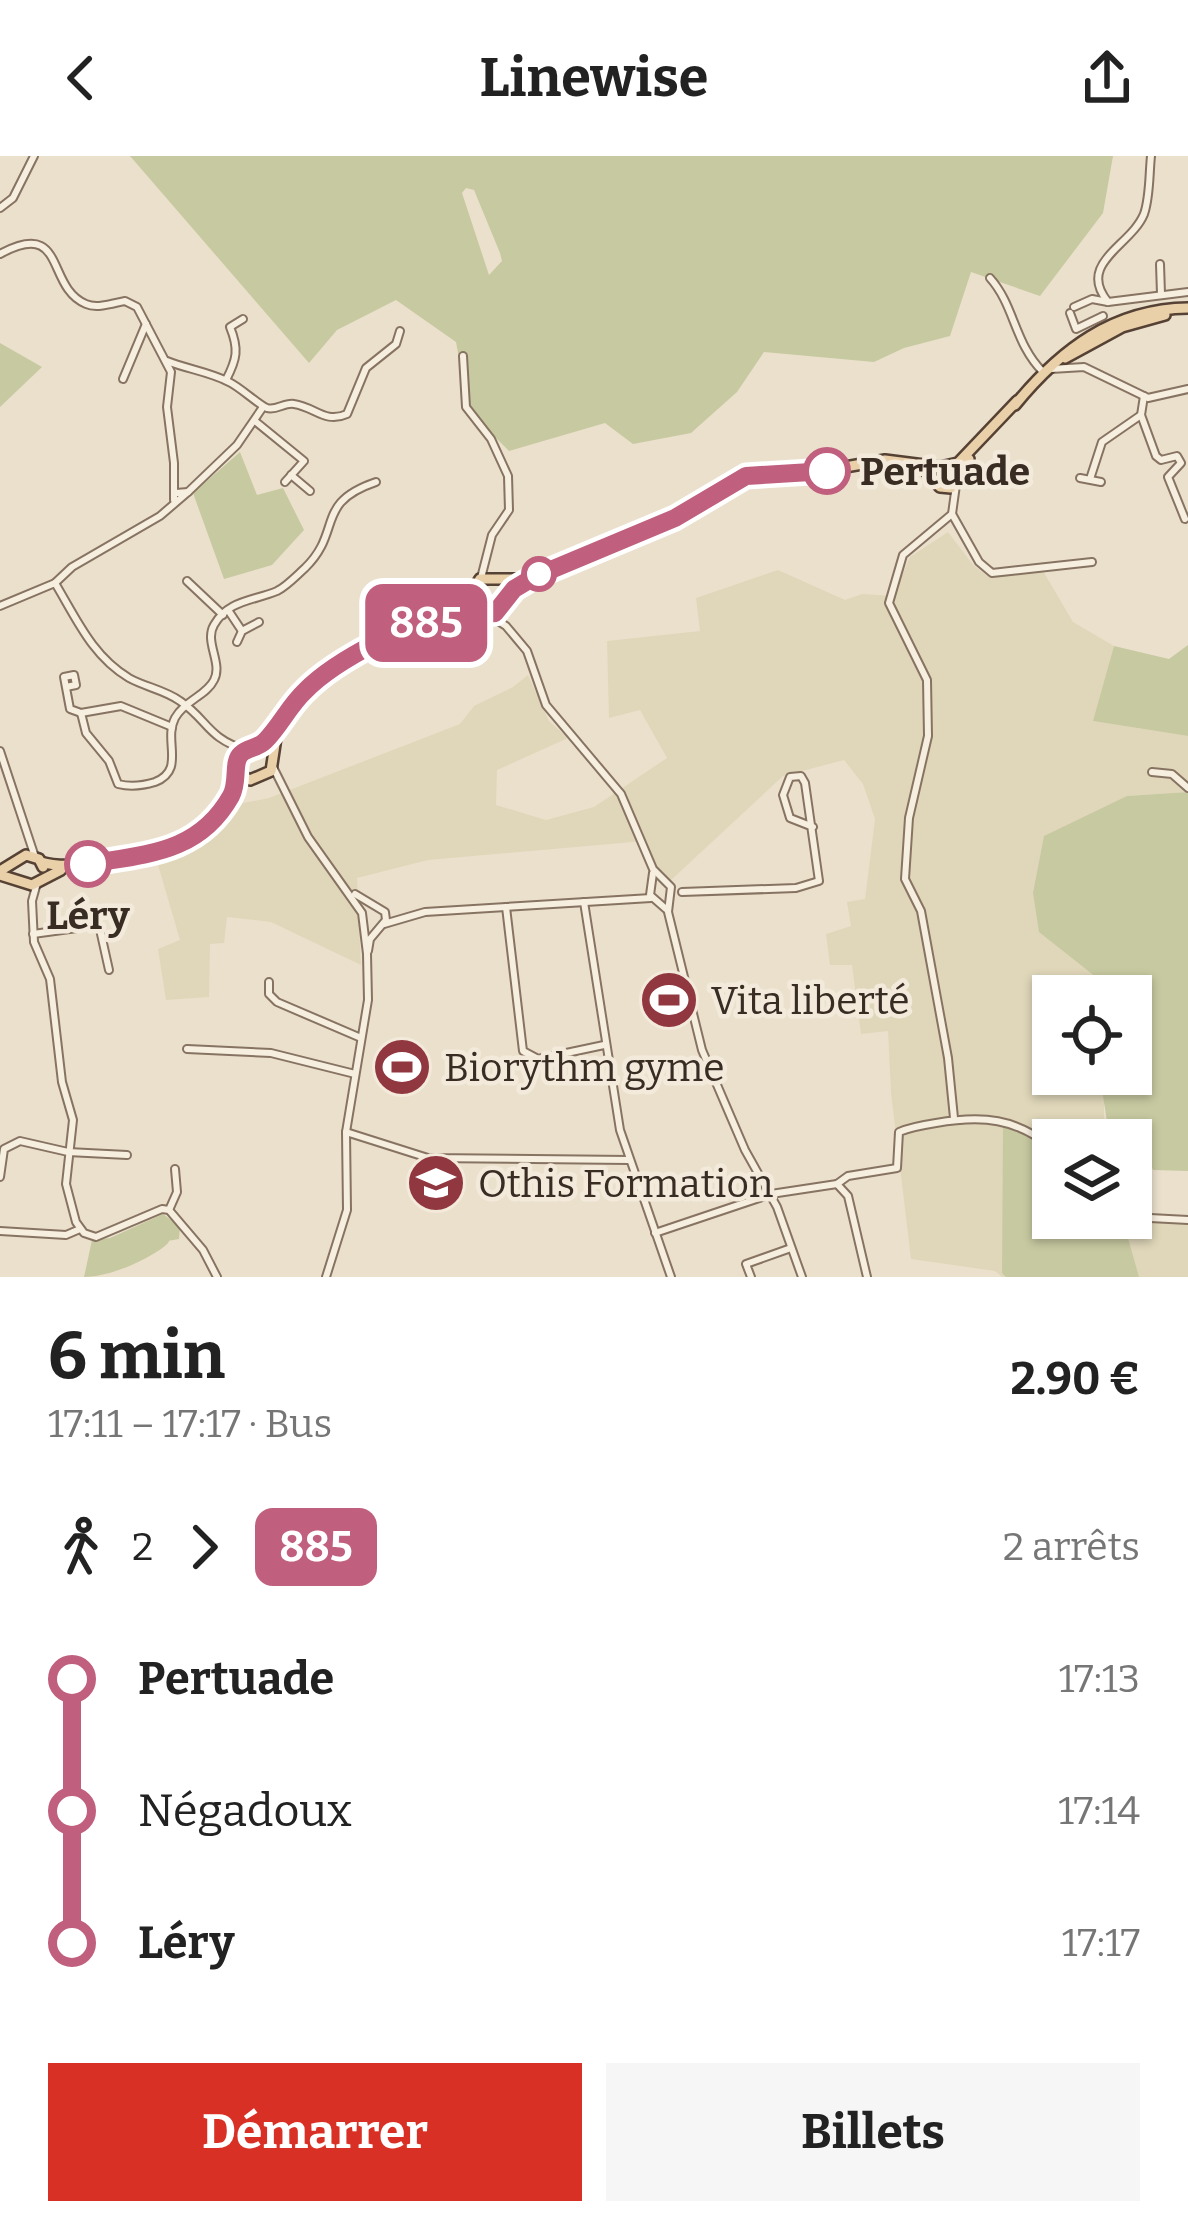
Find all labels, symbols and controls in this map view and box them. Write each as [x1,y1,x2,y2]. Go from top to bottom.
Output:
icon: back [48,45,114,111]
icon: share [1074,45,1140,111]
text: Linewise [480,46,708,110]
marker: Pertuade [805,449,849,493]
place label: Pertuade [860,449,1030,495]
unlabelled marker [523,558,555,590]
line badge: 885 [357,584,495,662]
text: 885 [389,598,463,648]
marker: Léry [66,842,110,886]
place label: Léry [46,893,130,939]
sports icon: Vita liberté [638,969,700,1031]
map controls [1032,975,1152,1239]
button: locate [1032,975,1152,1095]
place label: Vita liberté [711,978,910,1024]
sports icon: Biorythm gyme [371,1036,433,1098]
place label: Biorythm gyme [444,1045,725,1091]
button: layers [1032,1119,1152,1239]
school or university icon: Othis Formation [405,1152,467,1214]
place label: Othis Formation [478,1161,774,1207]
text: 6 min [48,1316,225,1395]
text: 2.90 € [1011,1352,1140,1406]
text: 17:11 – 17:17 · Bus [48,1401,332,1447]
icon: walk [48,1514,114,1580]
icon: forward [171,1514,237,1580]
text: 885 [279,1522,353,1572]
text: 2 [132,1524,153,1570]
text: 2 arrêts [1003,1524,1140,1570]
text: Pertuade [138,1652,334,1706]
text: 17:13 [1059,1656,1140,1702]
text: Négadoux [138,1784,352,1838]
text: 17:14 [1058,1788,1140,1834]
text: Léry [138,1916,234,1970]
text: 17:17 [1062,1920,1140,1966]
button: Démarrer [48,2063,582,2201]
button: Billets [606,2063,1140,2201]

